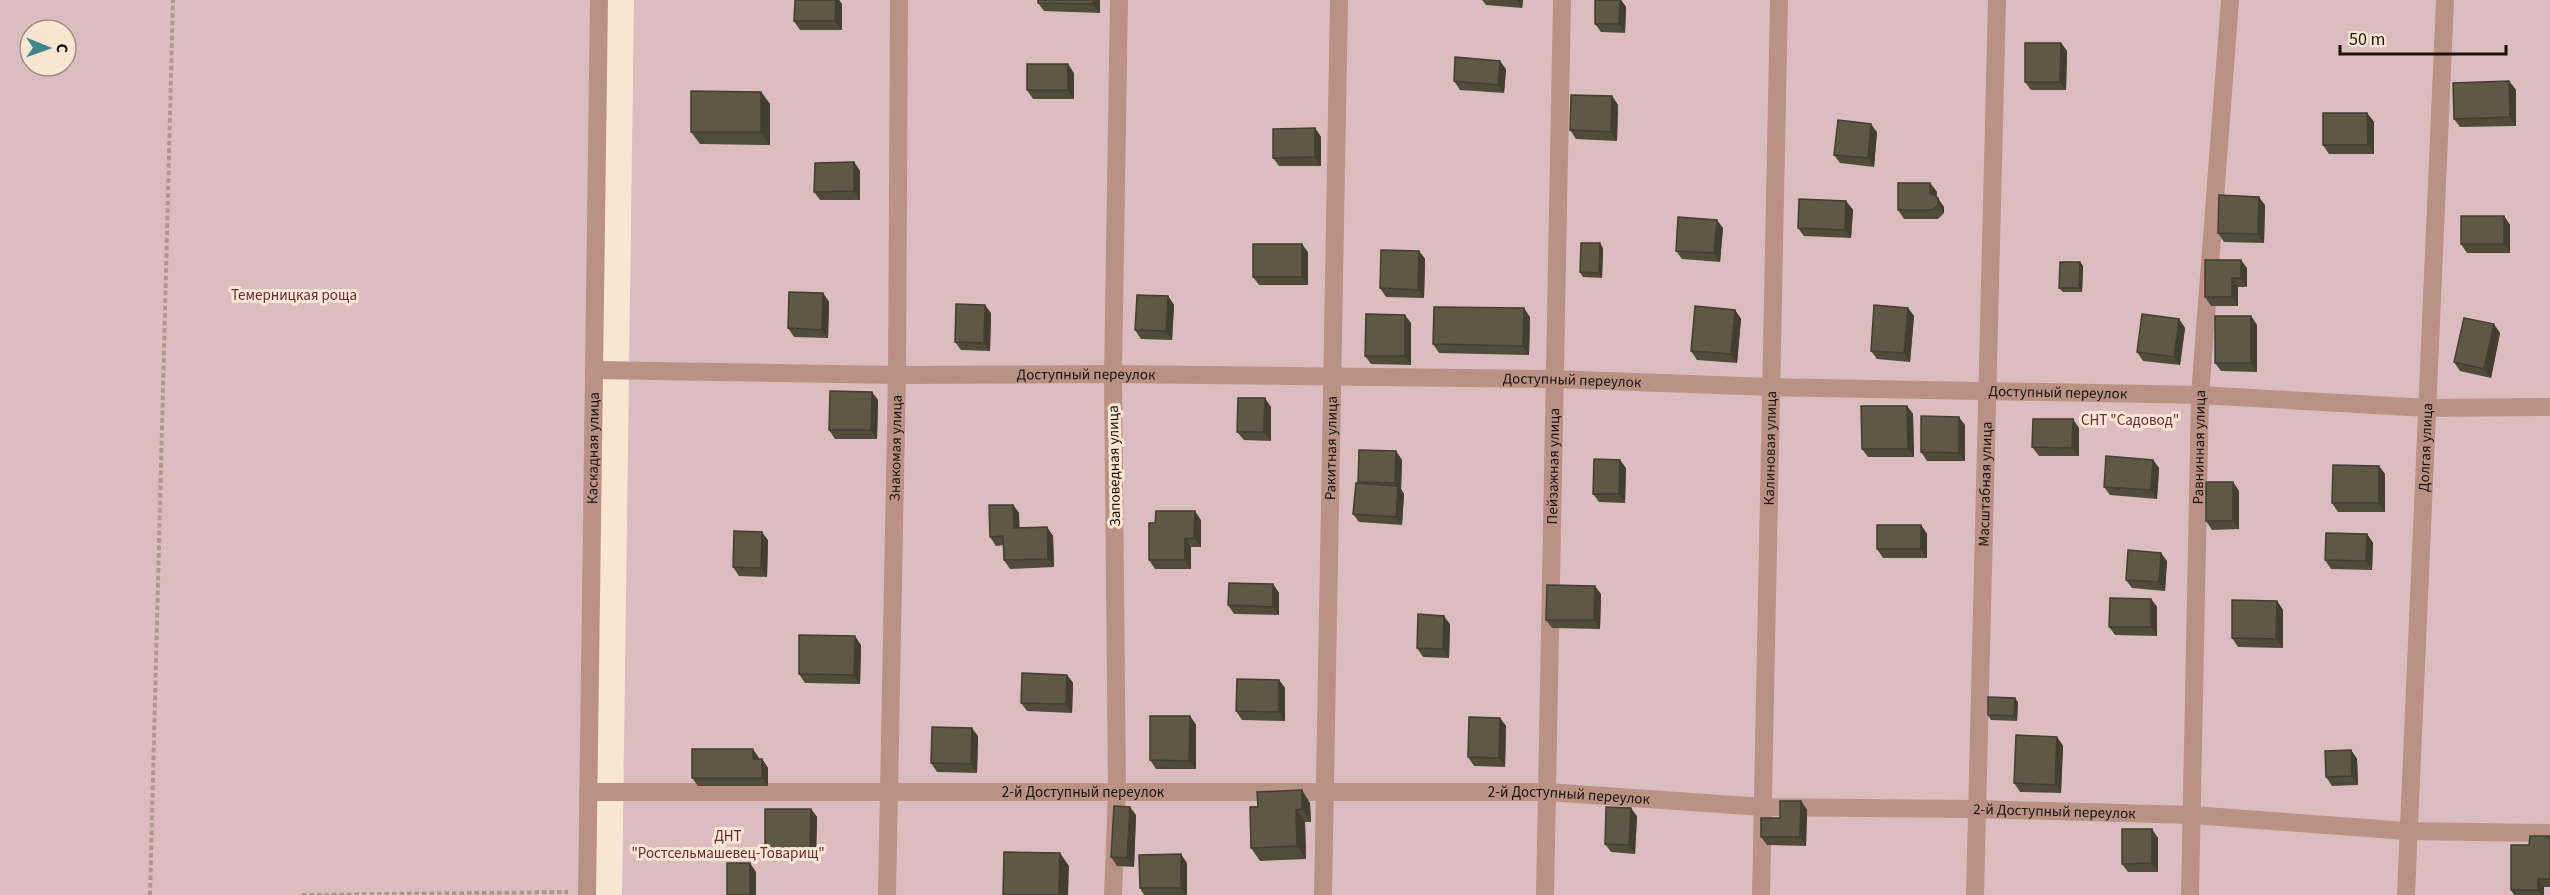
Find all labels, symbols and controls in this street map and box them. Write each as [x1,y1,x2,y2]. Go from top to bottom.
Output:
north arrow [18,18,78,78]
scale bar [2340,18,2506,56]
text: 50 m [2349,27,2385,52]
text: С [51,43,73,53]
park label: Темерницкая роща [231,285,357,306]
street label: Доступный переулок [1016,364,1156,385]
street label: Доступный переулок [1502,368,1642,393]
street label: Доступный переулок [1988,381,2128,405]
street label: Равнинная улица [2188,389,2211,505]
street label: Калиновая улица [1759,391,1782,506]
street label: Каскадная улица [582,392,605,504]
street label: Знакомая улица [885,395,908,502]
street label: Ракитная улица [1320,396,1343,500]
street label: Долгая улица [2414,402,2438,492]
street label: Заповедная улица [1103,405,1126,527]
street label: Пейзажная улица [1542,408,1565,525]
park label: СНТ "Садовод" [2081,410,2179,431]
street label: Масштабная улица [1974,421,1998,547]
street label: 2-й Доступный переулок [1002,782,1165,803]
street label: 2-й Доступный переулок [1488,782,1651,810]
street label: 2-й Доступный переулок [1973,799,2137,824]
park label: ДНТ "Ростсельмашевец-Товарищ" [631,826,825,864]

